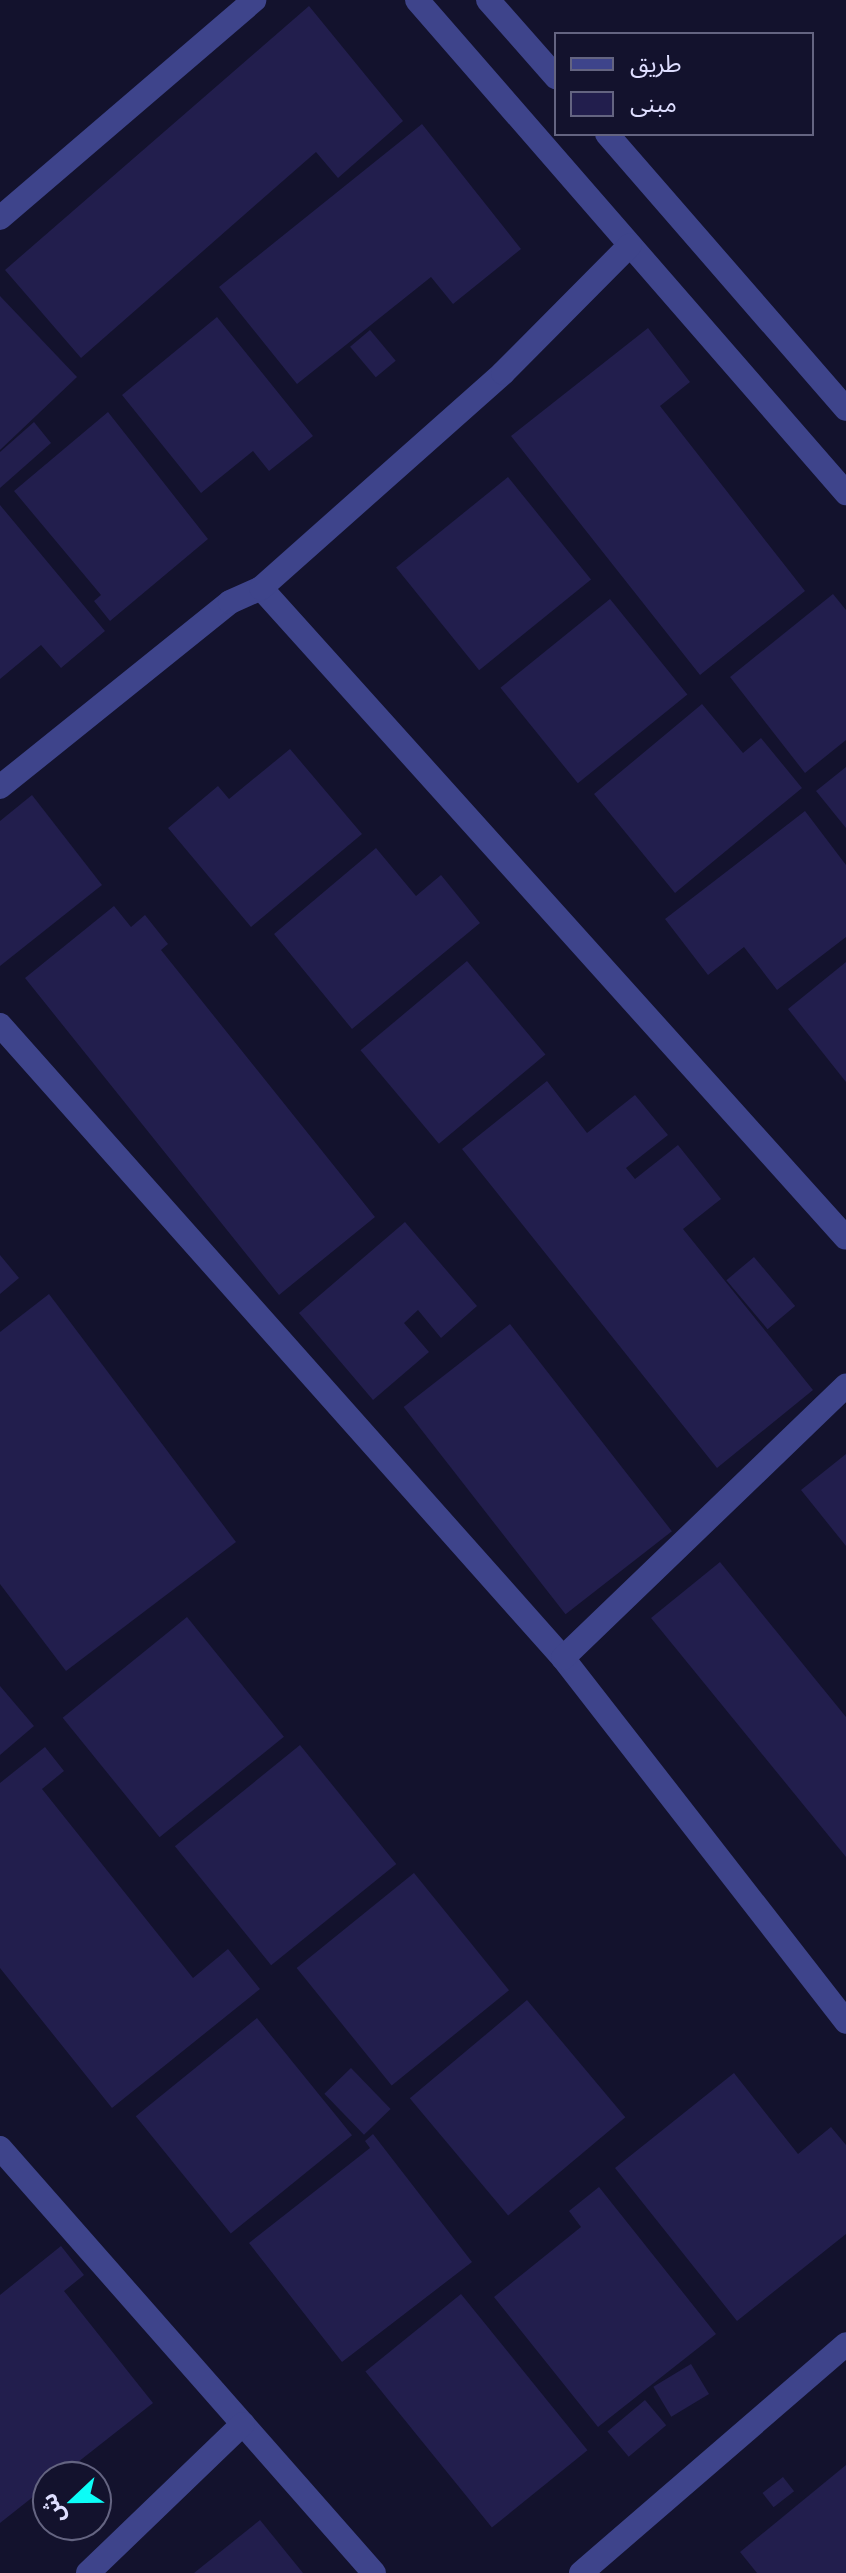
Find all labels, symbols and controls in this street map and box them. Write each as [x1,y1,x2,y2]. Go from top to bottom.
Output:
legend [554,32,814,136]
text: طريق [630,46,682,79]
text: مبنى [630,86,677,119]
north arrow [32,2461,112,2541]
text: ش [32,2490,71,2529]

